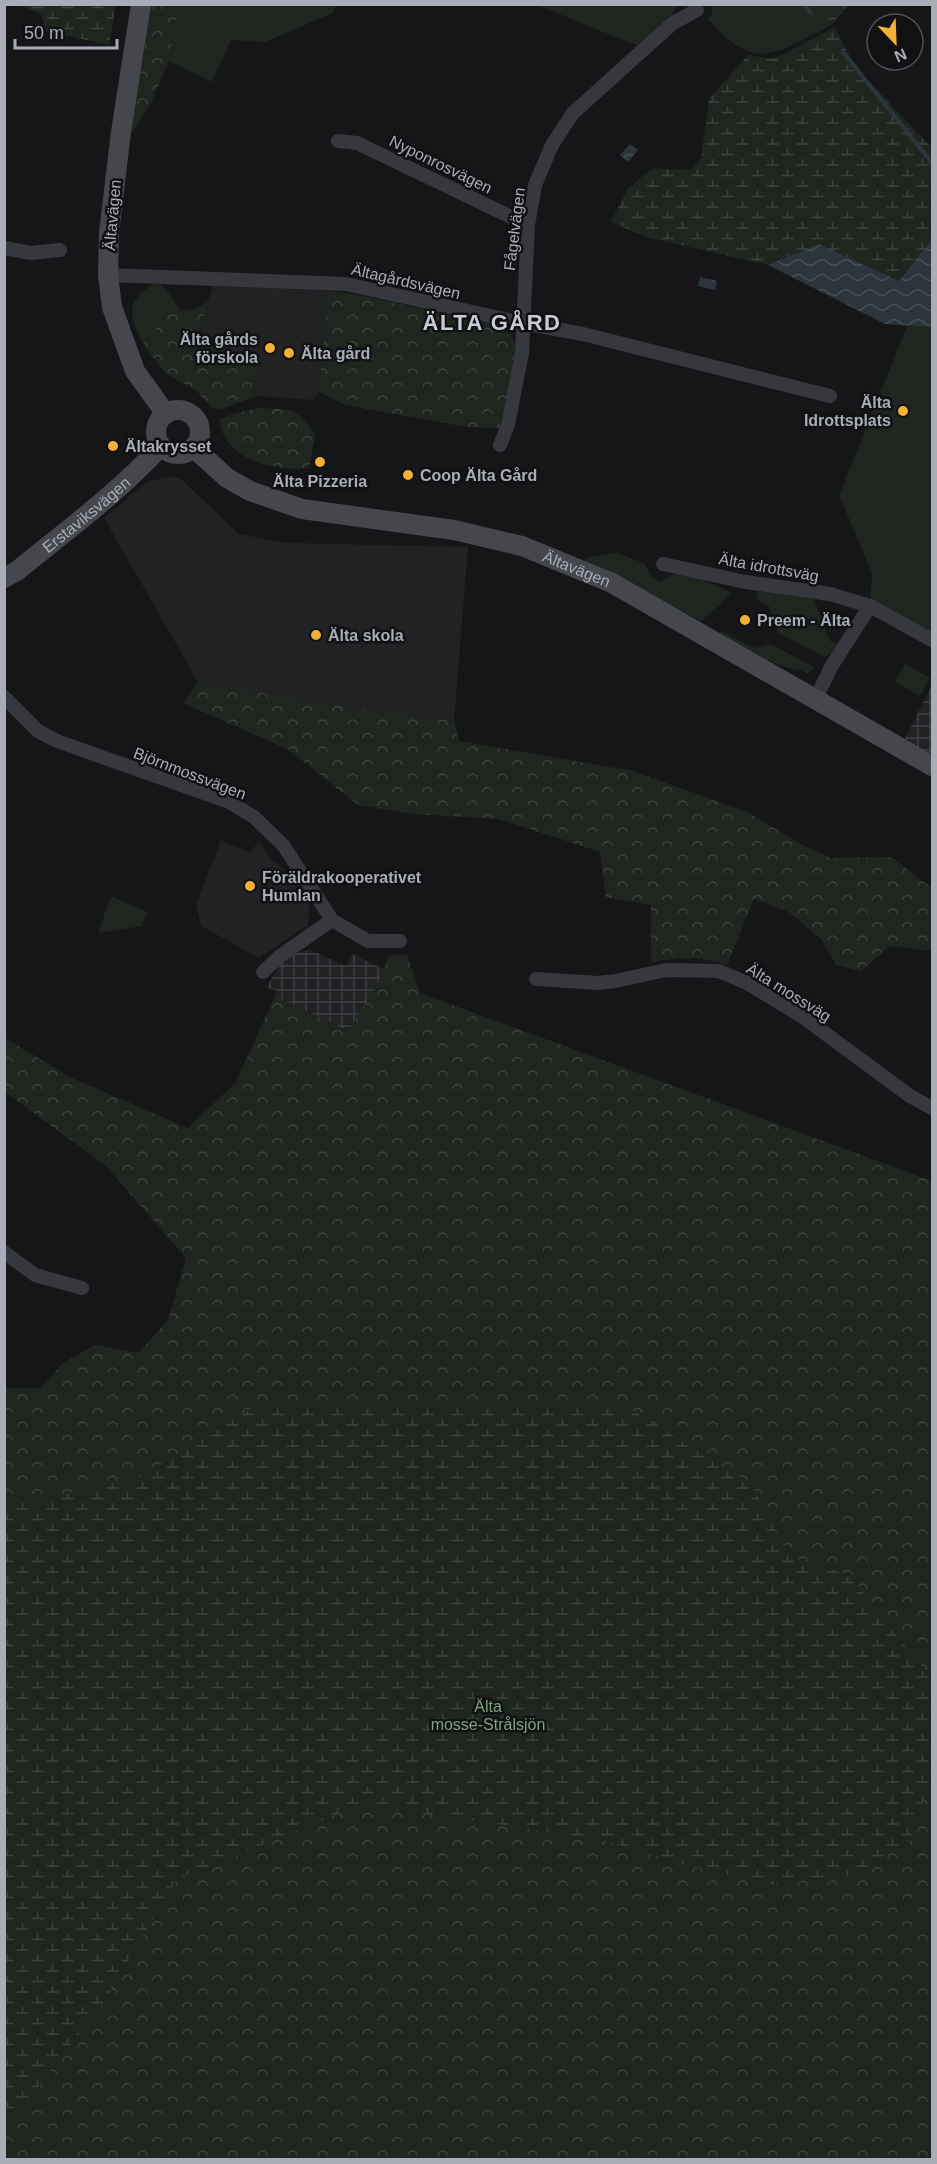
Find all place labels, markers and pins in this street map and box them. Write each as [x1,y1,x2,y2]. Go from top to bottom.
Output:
place label: Älta gårds förskola [180,331,258,366]
marker: Älta gårds förskola [263,341,277,355]
place label: Älta gård [301,345,370,362]
marker: Älta gård [282,346,296,360]
place label: Älta Idrottsplats [804,394,891,429]
marker: Älta Idrottsplats [896,404,910,418]
place label: Ältakrysset [125,438,212,455]
marker: Ältakrysset [106,439,120,453]
marker: Älta Pizzeria [313,455,327,469]
place label: Coop Älta Gård [420,467,537,484]
marker: Coop Älta Gård [401,468,415,482]
place label: Älta Pizzeria [273,473,367,490]
place label: Preem - Älta [757,612,850,629]
marker: Preem - Älta [738,613,752,627]
place label: Älta skola [328,627,404,644]
marker: Älta skola [309,628,323,642]
place label: Föräldrakooperativet Humlan [262,869,422,904]
marker: Föräldrakooperativet Humlan [243,879,257,893]

